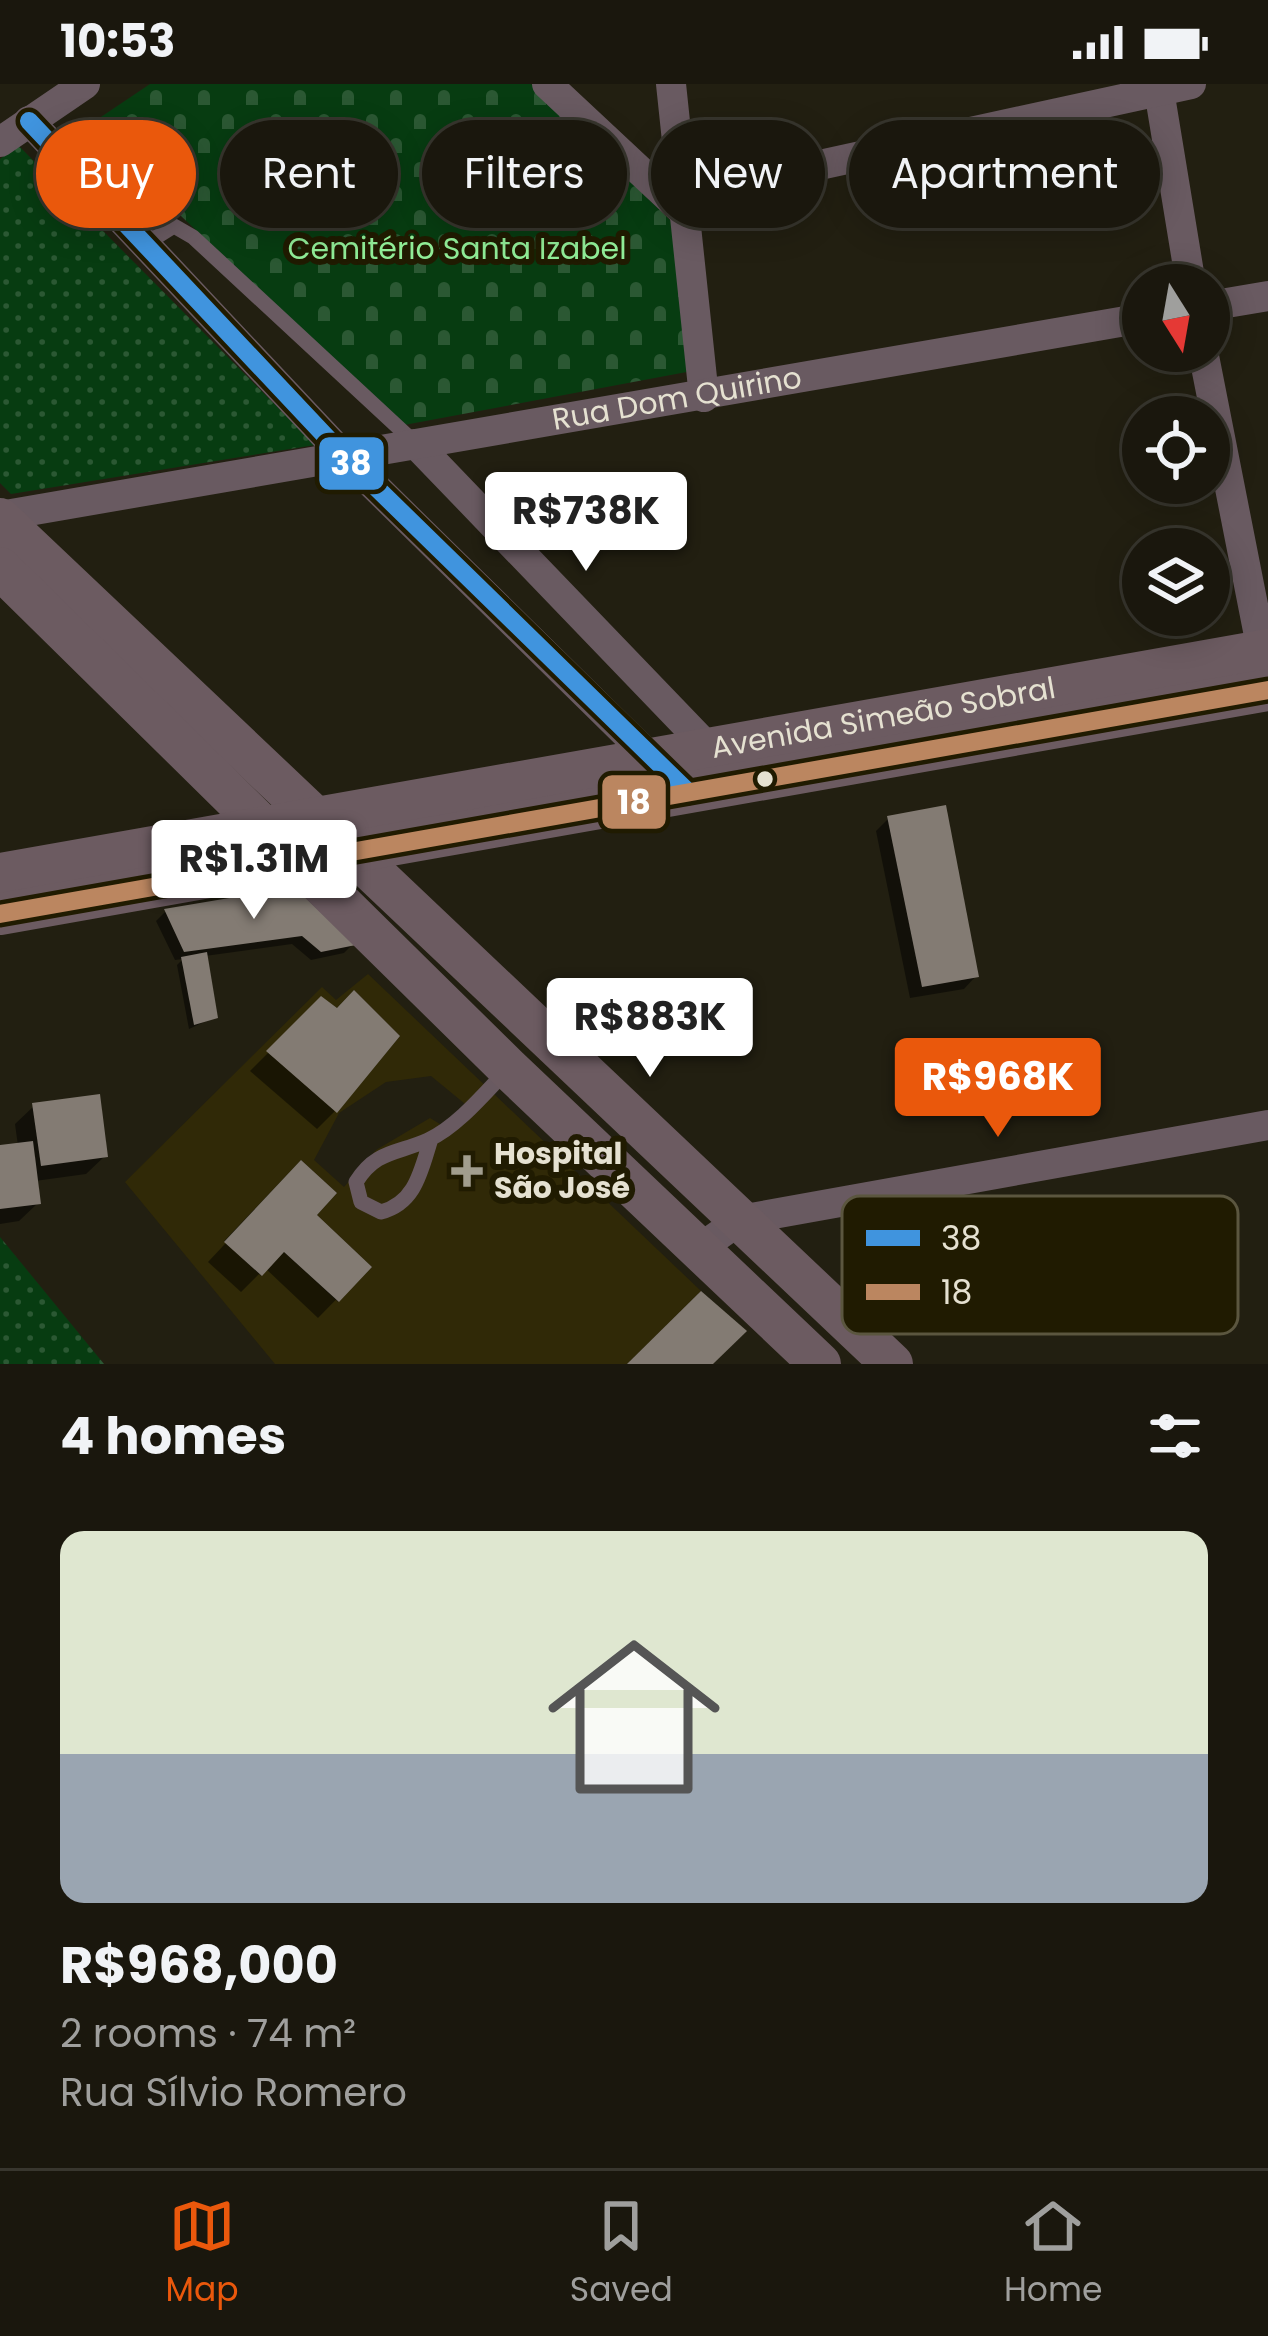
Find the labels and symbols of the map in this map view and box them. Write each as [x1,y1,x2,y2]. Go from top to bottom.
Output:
park label: Cemitério Santa Izabel [287,227,627,270]
north arrow [1122,264,1230,372]
street label: Rua Dom Quirino [549,356,805,441]
line badge: 38 [317,435,386,492]
text: 38 [330,440,372,487]
pin: R$738K [488,472,684,574]
street label: Avenida Simeão Sobral [708,666,1059,769]
unlabelled marker [754,768,776,790]
line badge: 18 [600,773,668,831]
text: 18 [617,779,651,826]
pin: R$1.31M [143,820,365,922]
pin: R$883K [552,978,748,1080]
pin: R$968K [900,1038,1096,1140]
place label: Hospital São José [494,1132,630,1209]
marker: Hospital São José [451,1155,483,1187]
legend [842,1196,1238,1334]
text: 38 [941,1215,981,1262]
text: 18 [941,1269,972,1316]

